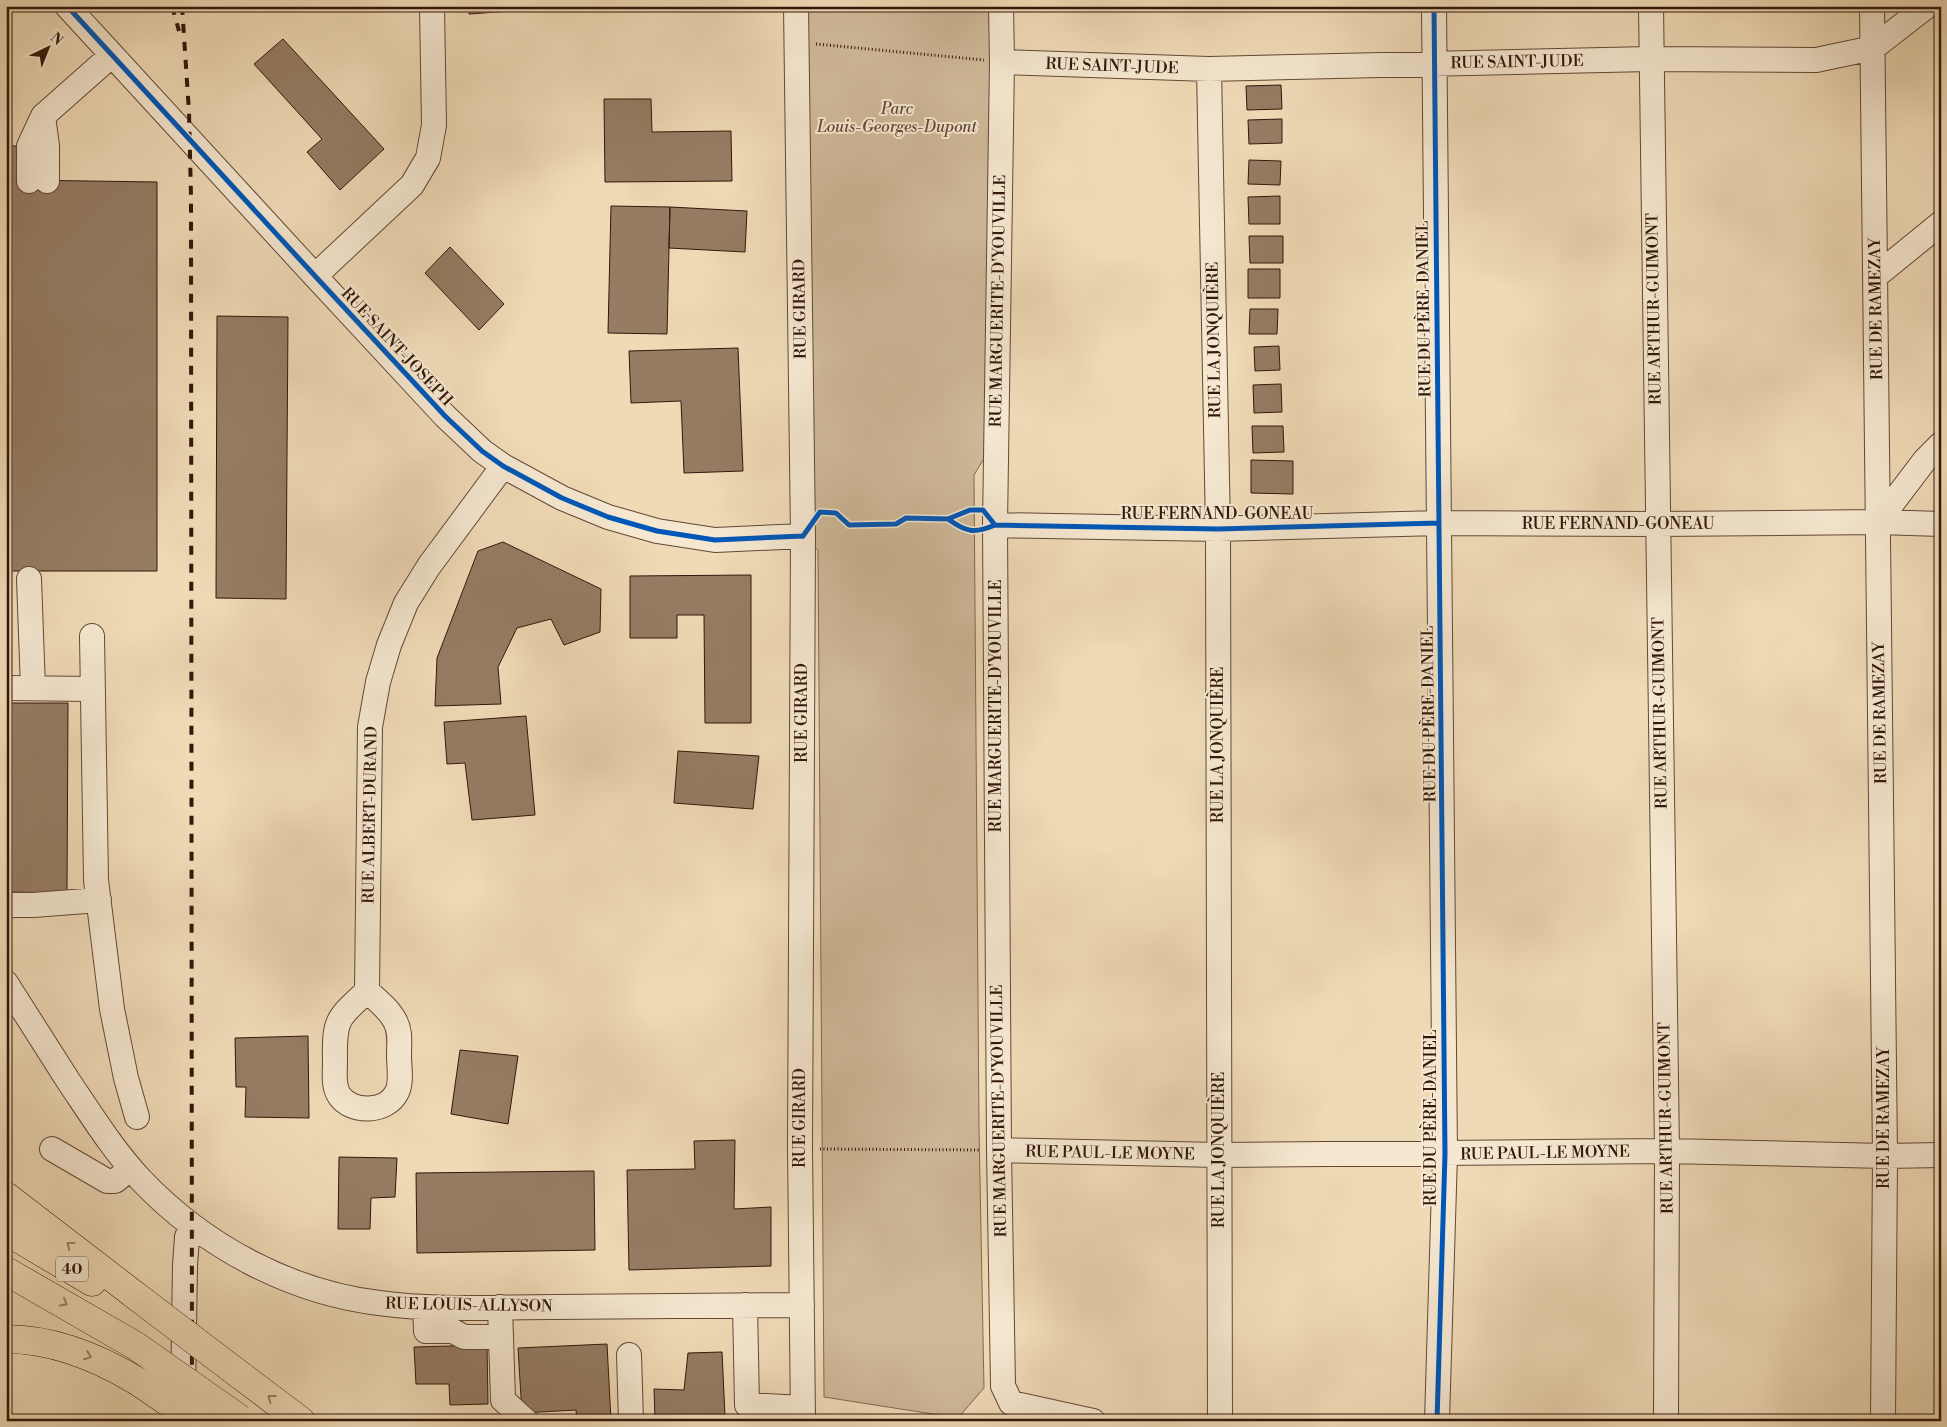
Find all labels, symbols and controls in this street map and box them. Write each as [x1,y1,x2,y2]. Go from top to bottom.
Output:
north arrow [22,22,72,72]
text: N [46,29,66,50]
street label: RUE SAINT-JUDE [1450,51,1584,73]
street label: RUE SAINT-JUDE [1045,54,1179,78]
park label: Parc Louis-Georges-Dupont [816,99,978,137]
street label: RUE MARGUERITE-D'YOUVILLE [986,174,1010,428]
street label: RUE ARTHUR-GUIMONT [1642,213,1666,405]
street label: RUE DU PÈRE-DANIEL [1410,220,1436,397]
street label: RUE DE RAMEZAY [1865,236,1887,380]
street label: RUE GIRARD [789,259,811,359]
street label: RUE LA JONQUIÈRE [1201,261,1225,419]
street label: RUE SAINT-JOSEPH [337,284,457,410]
street label: RUE FERNAND-GONEAU [1121,504,1313,524]
street label: RUE FERNAND-GONEAU [1522,514,1714,534]
street label: RUE MARGUERITE-D'YOUVILLE [986,580,1006,832]
street label: RUE ARTHUR-GUIMONT [1648,617,1672,809]
street label: RUE DU PÈRE-DANIEL [1415,625,1441,802]
street label: RUE DE RAMEZAY [1869,640,1891,784]
street label: RUE GIRARD [792,663,812,763]
street label: RUE LA JONQUIÈRE [1206,667,1228,823]
street label: RUE ALBERT-DURAND [358,726,382,904]
street label: RUE MARGUERITE-D'YOUVILLE [987,984,1011,1238]
street label: RUE ARTHUR-GUIMONT [1654,1022,1678,1214]
street label: RUE DU PÈRE-DANIEL [1419,1029,1441,1206]
street label: RUE DE RAMEZAY [1874,1045,1894,1189]
street label: RUE GIRARD [790,1068,810,1168]
street label: RUE LA JONQUIÈRE [1207,1072,1229,1228]
street label: RUE PAUL-LE MOYNE [1025,1142,1195,1164]
street label: RUE PAUL-LE MOYNE [1460,1142,1630,1164]
one-way arrow [66,1241,75,1250]
road number: 40 [56,1256,88,1282]
street label: RUE LOUIS-ALLYSON [385,1294,553,1316]
one-way arrow [59,1297,68,1307]
one-way arrow [83,1350,92,1360]
one-way arrow [268,1395,277,1403]

